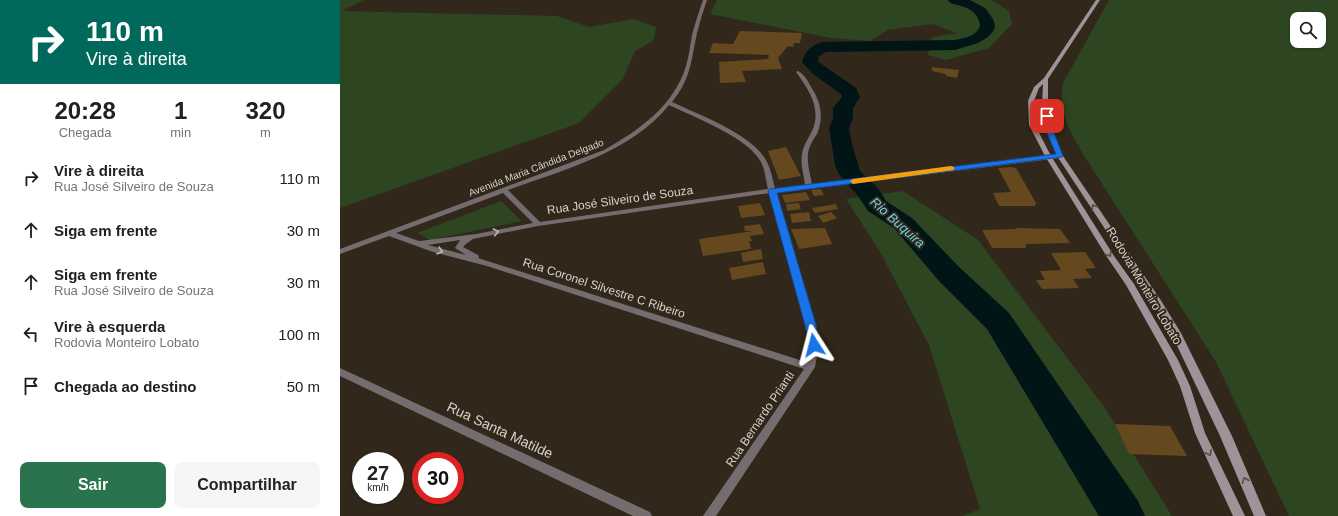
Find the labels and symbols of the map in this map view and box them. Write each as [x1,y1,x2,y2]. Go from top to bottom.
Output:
pin [1030,99,1064,133]
street label: Avenida Maria Cândida Delgado [467,136,606,198]
street label: Rua José Silveiro de Souza [546,183,694,217]
water label: Rio Buquira [867,194,928,251]
one-way arrow [1091,204,1099,211]
street label: Rodovia Monteiro Lobato [1103,225,1185,347]
one-way arrow [493,228,500,236]
one-way arrow [436,246,443,255]
one-way arrow [1104,250,1112,257]
street label: Rua Coronel Silvestre C Ribeiro [521,255,687,321]
position arrow [793,324,835,366]
street label: Rua Bernardo Prianti [723,369,797,469]
street label: Rua Santa Matilde [444,398,556,462]
one-way arrow [1204,448,1212,456]
speed limit sign: 30 [412,452,464,504]
one-way arrow [1242,477,1250,484]

